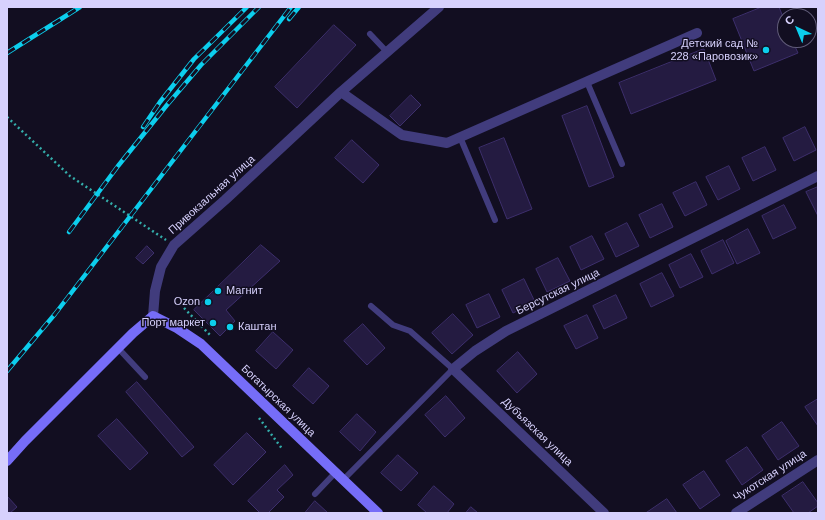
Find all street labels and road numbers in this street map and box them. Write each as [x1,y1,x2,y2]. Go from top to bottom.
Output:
street label: Привокзальная улица [166,153,258,237]
street label: Берсутская улица [514,266,602,318]
street label: Богатырская улица [238,362,318,440]
street label: Дубъязская улица [499,395,575,469]
street label: Чукотская улица [731,447,809,505]

